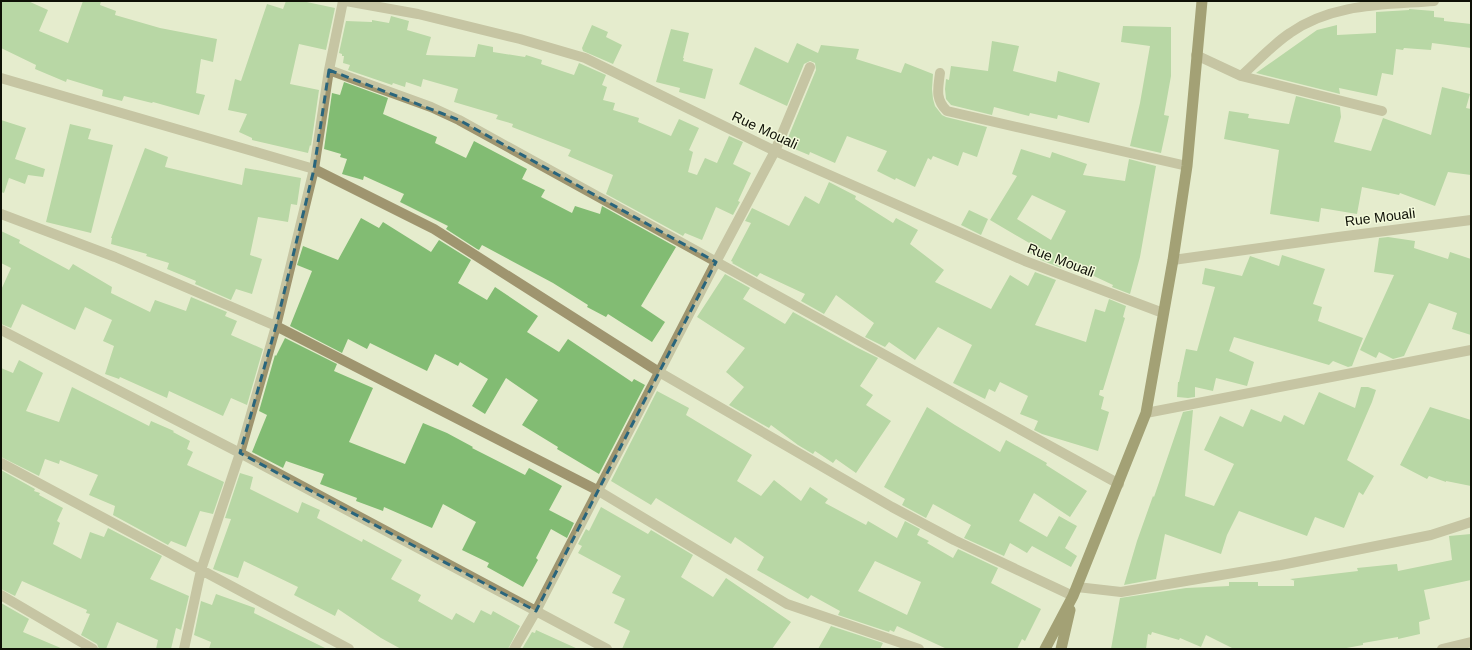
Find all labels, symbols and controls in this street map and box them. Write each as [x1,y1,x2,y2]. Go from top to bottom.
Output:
street label: Rue Mouali [730,108,800,152]
street label: Rue Mouali [1344,205,1416,229]
street label: Rue Mouali [1025,240,1097,280]

